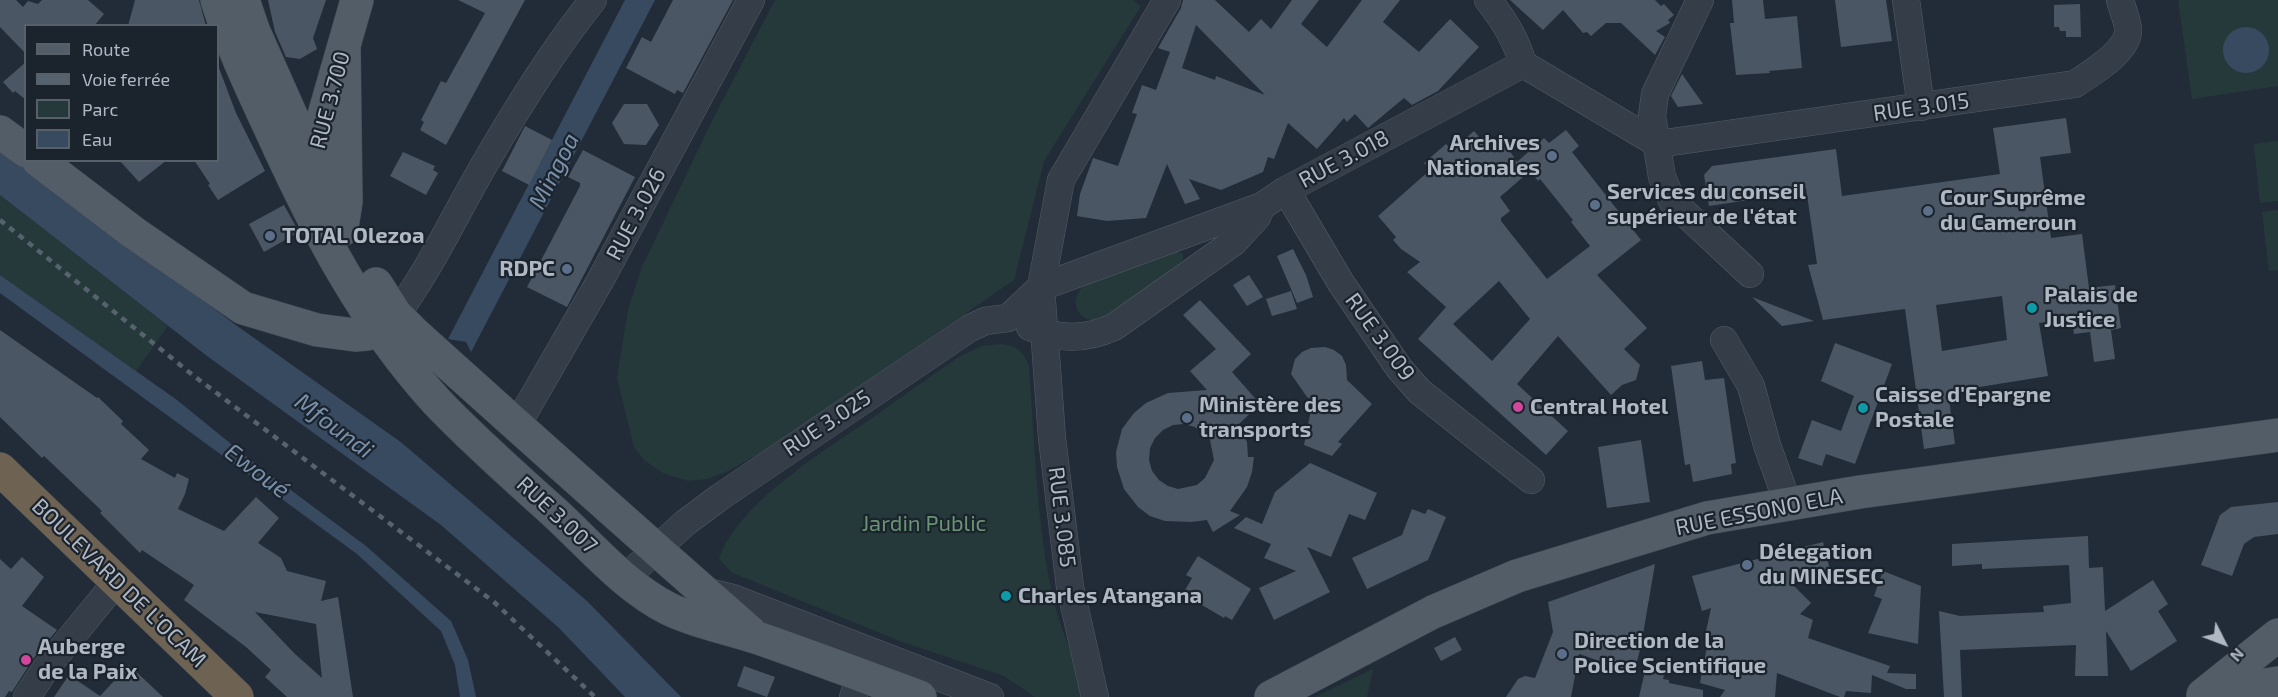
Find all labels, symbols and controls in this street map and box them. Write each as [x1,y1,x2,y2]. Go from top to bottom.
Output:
legend [24,24,219,162]
text: Route [82,38,130,60]
street label: RUE 3.700 [304,48,356,152]
text: Voie ferrée [82,68,170,90]
street label: RUE 3.015 [1871,87,1971,127]
text: Parc [82,98,118,120]
street label: RUE 3.018 [1294,124,1394,194]
text: Eau [82,128,112,150]
water label: Mingoa [523,128,585,214]
place label: Archives Nationales [1426,130,1540,182]
marker: Archives Nationales [1545,149,1559,163]
street label: RUE 3.026 [601,163,671,265]
place label: Services du conseil supérieur de l'état [1607,179,1806,230]
place label: Cour Suprême du Cameroun [1940,185,2086,236]
marker: Services du conseil supérieur de l'état [1588,198,1602,212]
marker: Cour Suprême du Cameroun [1921,204,1935,218]
place label: TOTAL Olezoa [282,223,425,249]
marker: TOTAL Olezoa [263,229,277,243]
place label: RDPC [499,256,555,282]
marker: RDPC [560,262,574,276]
place label: Palais de Justice [2044,282,2138,334]
street label: RUE 3.009 [1339,288,1421,386]
marker: Palais de Justice [2025,301,2039,315]
place label: Caisse d'Epargne Postale [1875,382,2051,434]
street label: RUE 3.025 [778,384,876,462]
water label: Mfoundi [289,387,379,465]
place label: Ministère des transports [1199,392,1341,444]
place label: Central Hotel [1530,394,1668,420]
marker: Central Hotel [1511,400,1525,414]
marker: Caisse d'Epargne Postale [1856,401,1870,415]
marker: Ministère des transports [1180,411,1194,425]
water label: Ewoué [219,437,295,505]
street label: RUE 3.085 [1043,465,1081,569]
street label: RUE 3.007 [511,471,603,559]
street label: RUE ESSONO ELA [1673,483,1845,541]
street label: BOULEVARD DE L'OCAM [26,493,212,673]
park label: Jardin Public [862,511,986,537]
place label: Délegation du MINESEC [1759,539,1883,590]
marker: Délegation du MINESEC [1740,558,1754,572]
place label: Charles Atangana [1018,583,1202,609]
marker: Charles Atangana [999,589,1013,603]
north arrow [2194,613,2254,673]
place label: Direction de la Police Scientifique [1574,628,1766,680]
place label: Auberge de la Paix [38,634,137,686]
text: N [2227,645,2249,666]
marker: Direction de la Police Scientifique [1555,647,1569,661]
marker: Auberge de la Paix [19,653,33,667]

